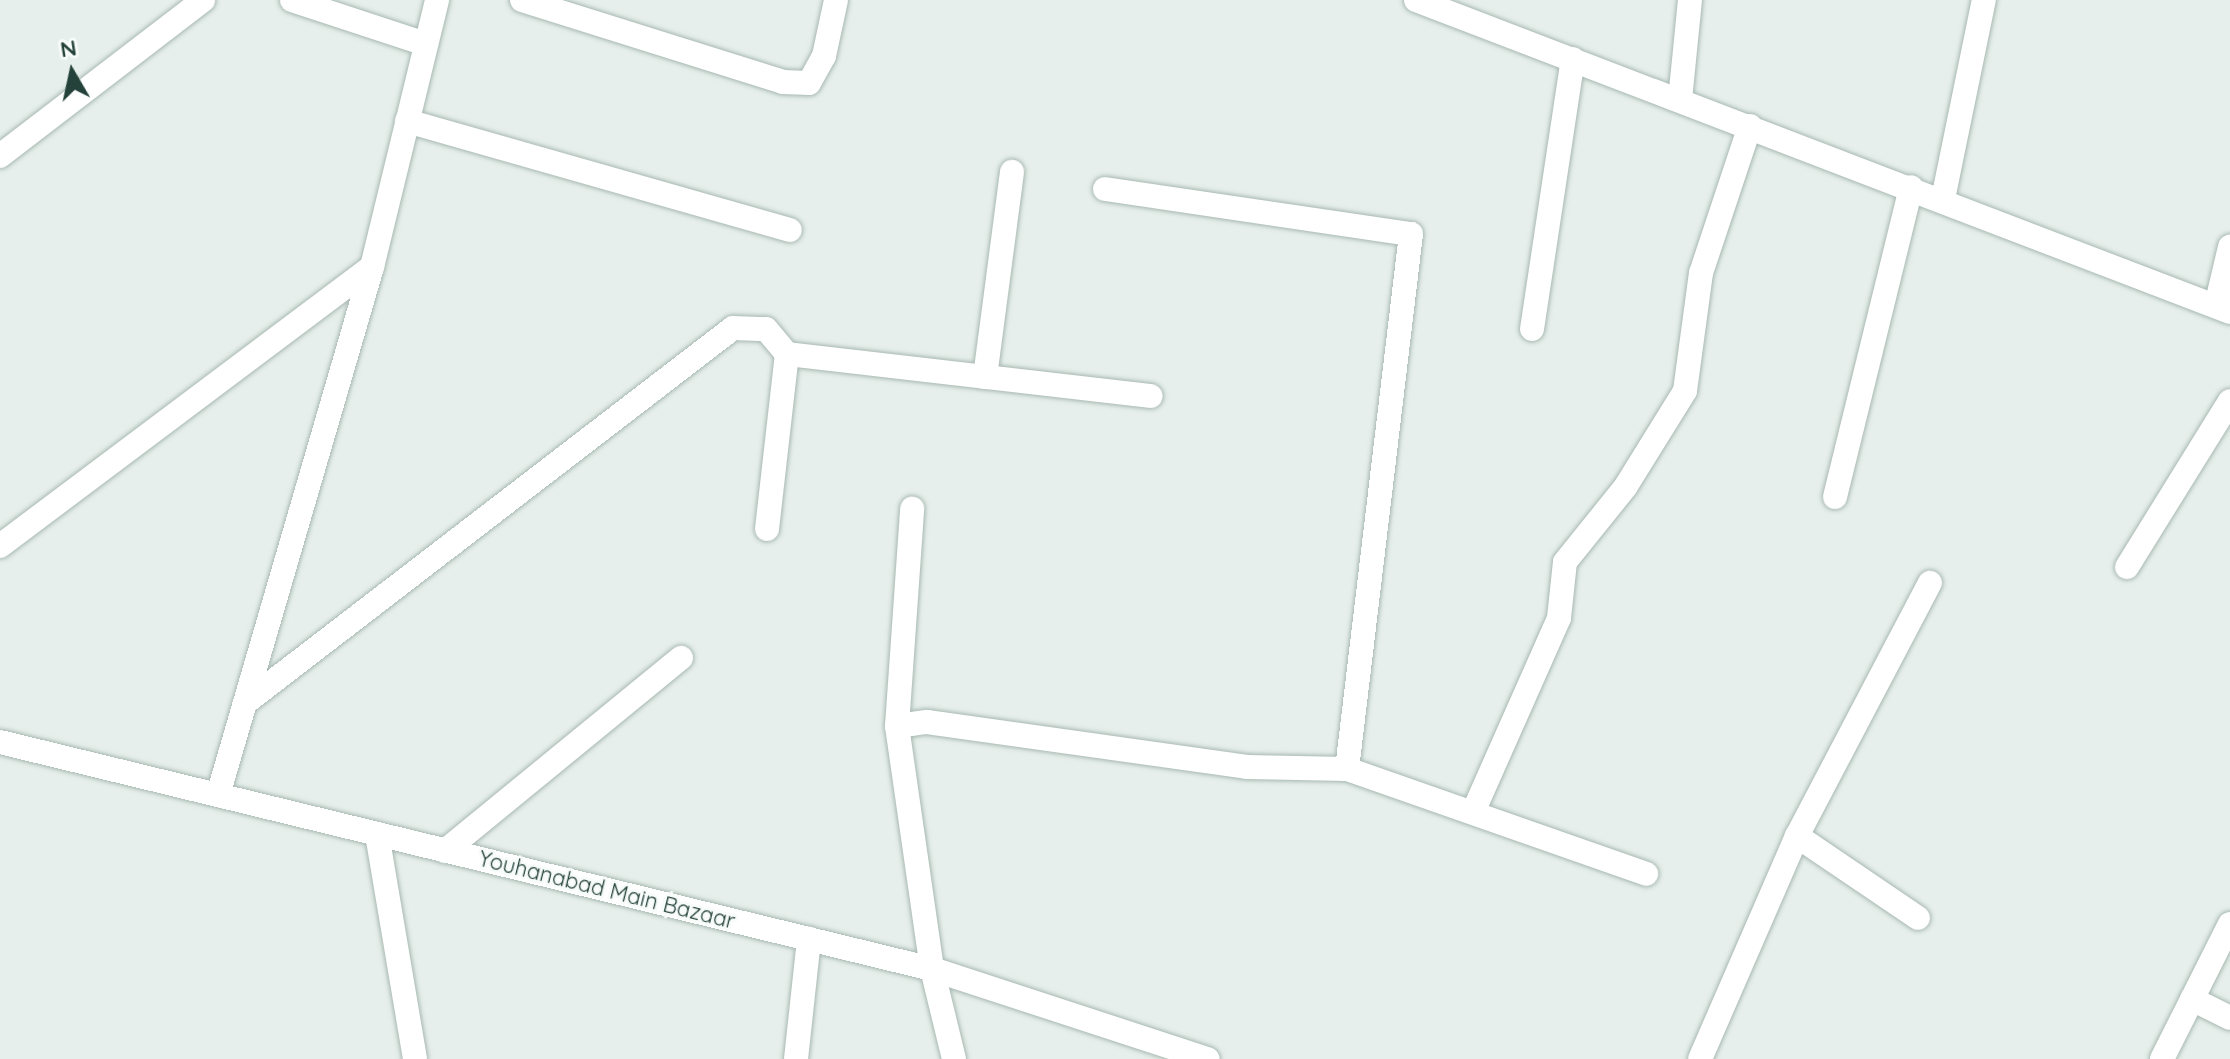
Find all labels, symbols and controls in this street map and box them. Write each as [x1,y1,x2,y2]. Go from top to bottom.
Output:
north arrow [32,32,112,112]
text: N [58,33,78,63]
street label: Youhanabad Main Bazaar [476,845,738,935]

